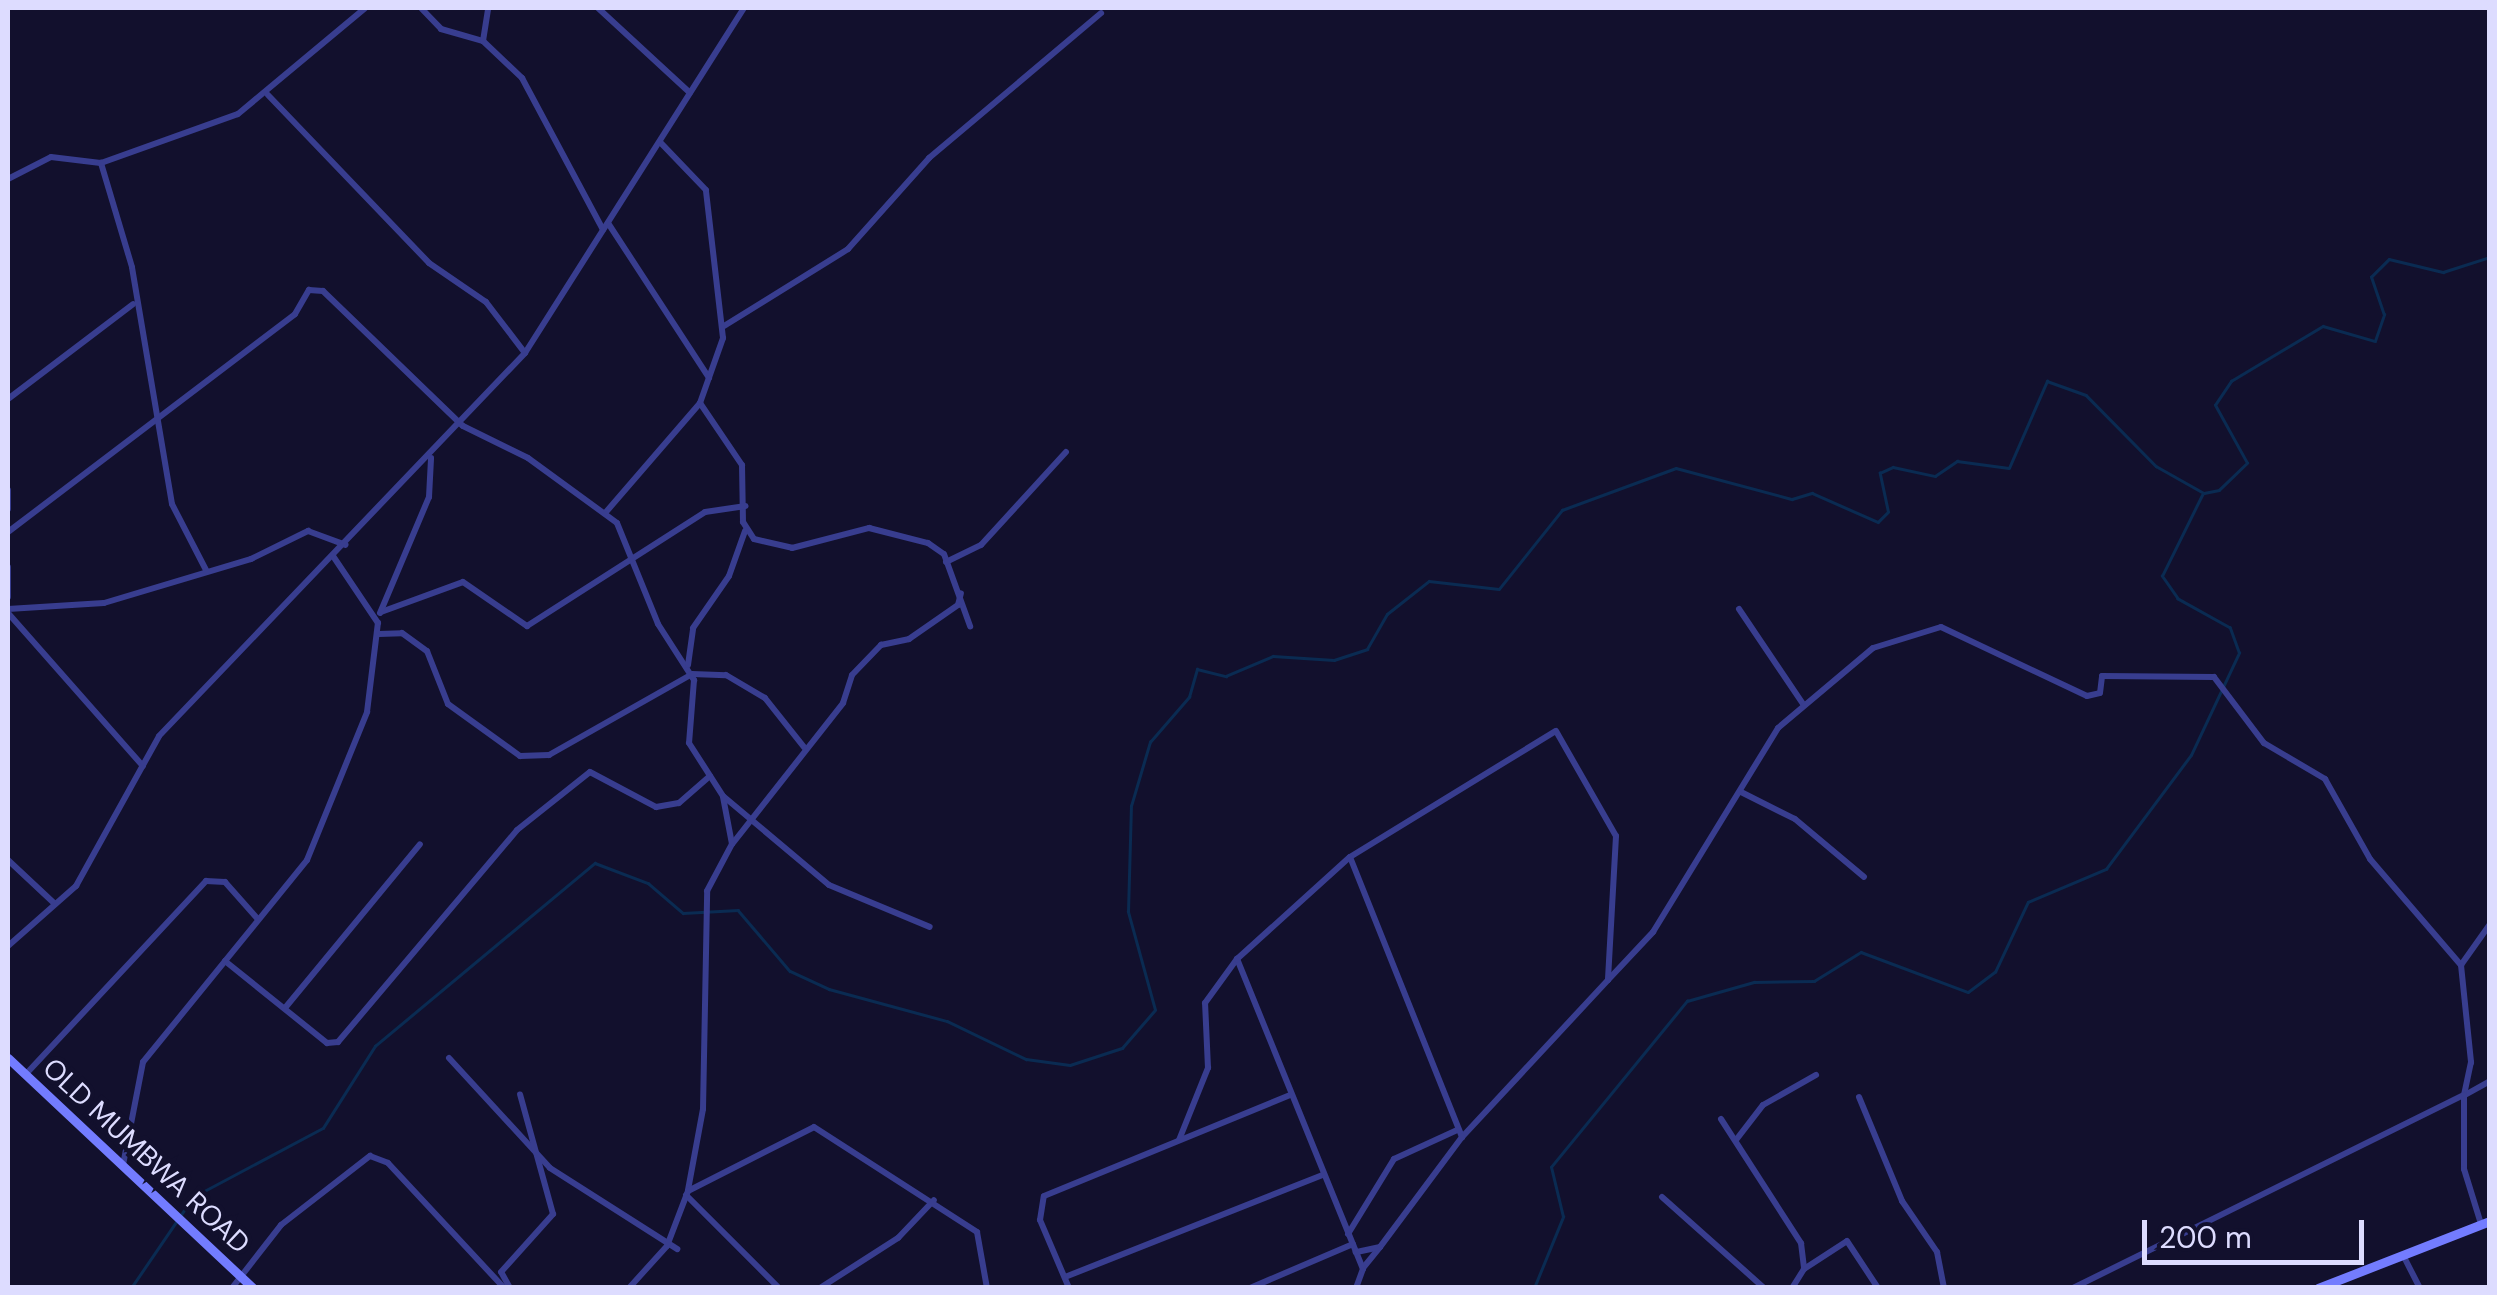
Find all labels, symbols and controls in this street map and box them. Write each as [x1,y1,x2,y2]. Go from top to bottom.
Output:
street label: OLD MUMBWA ROAD [36,1051,256,1261]
scale bar [2147,1200,2370,1262]
text: 200 m [2159,1218,2252,1257]

